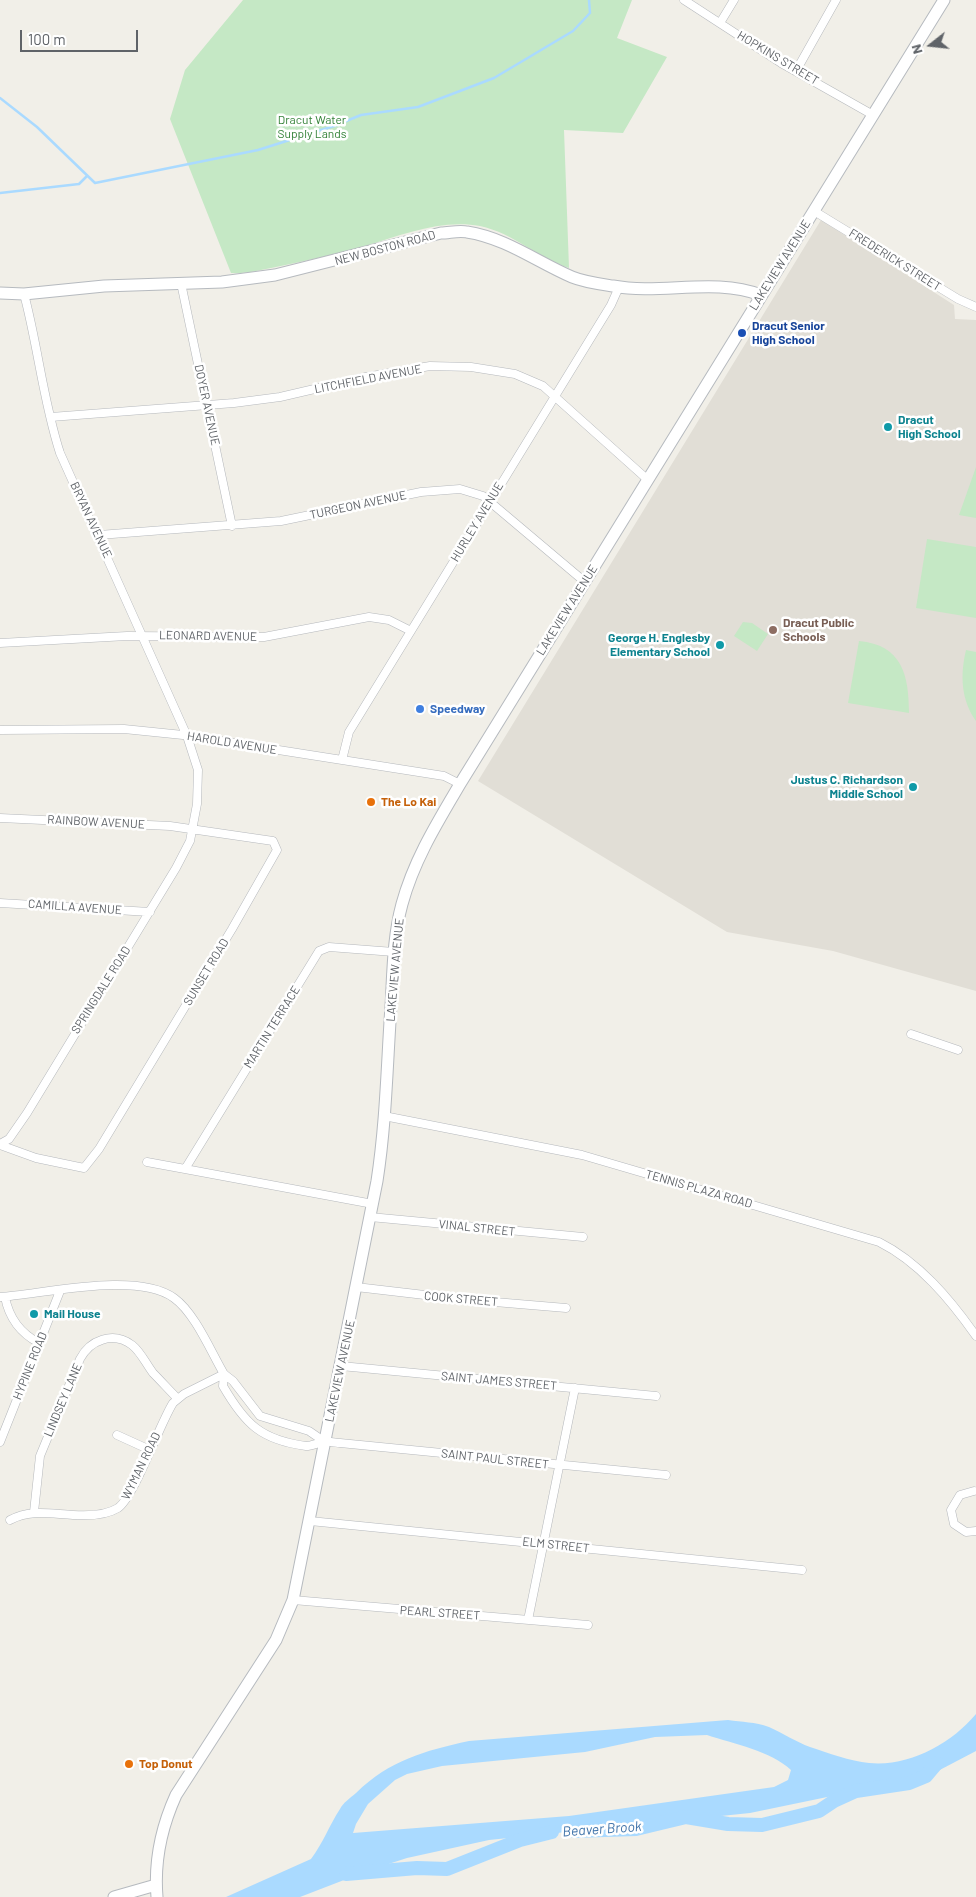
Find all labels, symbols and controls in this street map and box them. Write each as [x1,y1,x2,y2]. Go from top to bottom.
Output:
scale bar [22,20,140,52]
north arrow [906,20,956,70]
street label: HOPKINS STREET [735,28,821,88]
text: 100 m [28,30,66,48]
text: N [907,42,926,56]
park label: Dracut Water Supply Lands [277,113,347,141]
street label: LAKEVIEW AVENUE [746,217,814,313]
street label: FREDERICK STREET [846,226,944,294]
street label: NEW BOSTON ROAD [333,228,437,268]
place label: Dracut Senior High School [752,319,825,347]
marker: Dracut Senior High School [736,327,748,339]
street label: LITCHFIELD AVENUE [313,362,423,396]
street label: DOYER AVENUE [191,363,223,447]
place label: Dracut High School [898,413,961,441]
marker: Dracut High School [882,421,894,433]
street label: BRYAN AVENUE [67,480,115,560]
street label: HURLEY AVENUE [448,480,506,564]
street label: TURGEON AVENUE [308,488,408,522]
street label: LAKEVIEW AVENUE [533,562,601,658]
place label: Dracut Public Schools [783,616,854,644]
marker: Dracut Public Schools [767,624,779,636]
street label: LEONARD AVENUE [159,628,257,644]
place label: George H. Englesby Elementary School [608,631,710,659]
marker: George H. Englesby Elementary School [714,639,726,651]
place label: Speedway [430,702,485,716]
marker: Speedway [414,703,426,715]
street label: HAROLD AVENUE [186,729,278,757]
place label: Justus C. Richardson Middle School [791,773,903,801]
marker: Justus C. Richardson Middle School [907,781,919,793]
place label: The Lo Kai [381,795,436,809]
marker: The Lo Kai [365,796,377,808]
street label: RAINBOW AVENUE [47,812,145,832]
street label: CAMILLA AVENUE [28,897,122,917]
street label: LAKEVIEW AVENUE [383,918,407,1022]
street label: SUNSET ROAD [180,936,232,1008]
street label: SPRINGDALE ROAD [68,944,134,1036]
street label: MARTIN TERRACE [241,983,303,1071]
street label: TENNIS PLAZA ROAD [644,1167,754,1211]
street label: VINAL STREET [438,1217,516,1239]
street label: COOK STREET [423,1289,499,1309]
place label: Mail House [44,1307,101,1321]
marker: Mail House [28,1308,40,1320]
street label: LAKEVIEW AVENUE [322,1319,358,1423]
street label: HYPINE ROAD [10,1330,50,1402]
street label: LINDSEY LANE [41,1361,85,1439]
street label: SAINT JAMES STREET [440,1369,558,1393]
street label: WYMAN ROAD [118,1430,164,1502]
street label: SAINT PAUL STREET [441,1446,549,1472]
street label: ELM STREET [522,1534,590,1556]
street label: PEARL STREET [399,1603,481,1623]
place label: Top Donut [139,1757,193,1771]
marker: Top Donut [123,1758,135,1770]
water label: Beaver Brook [562,1818,642,1840]

